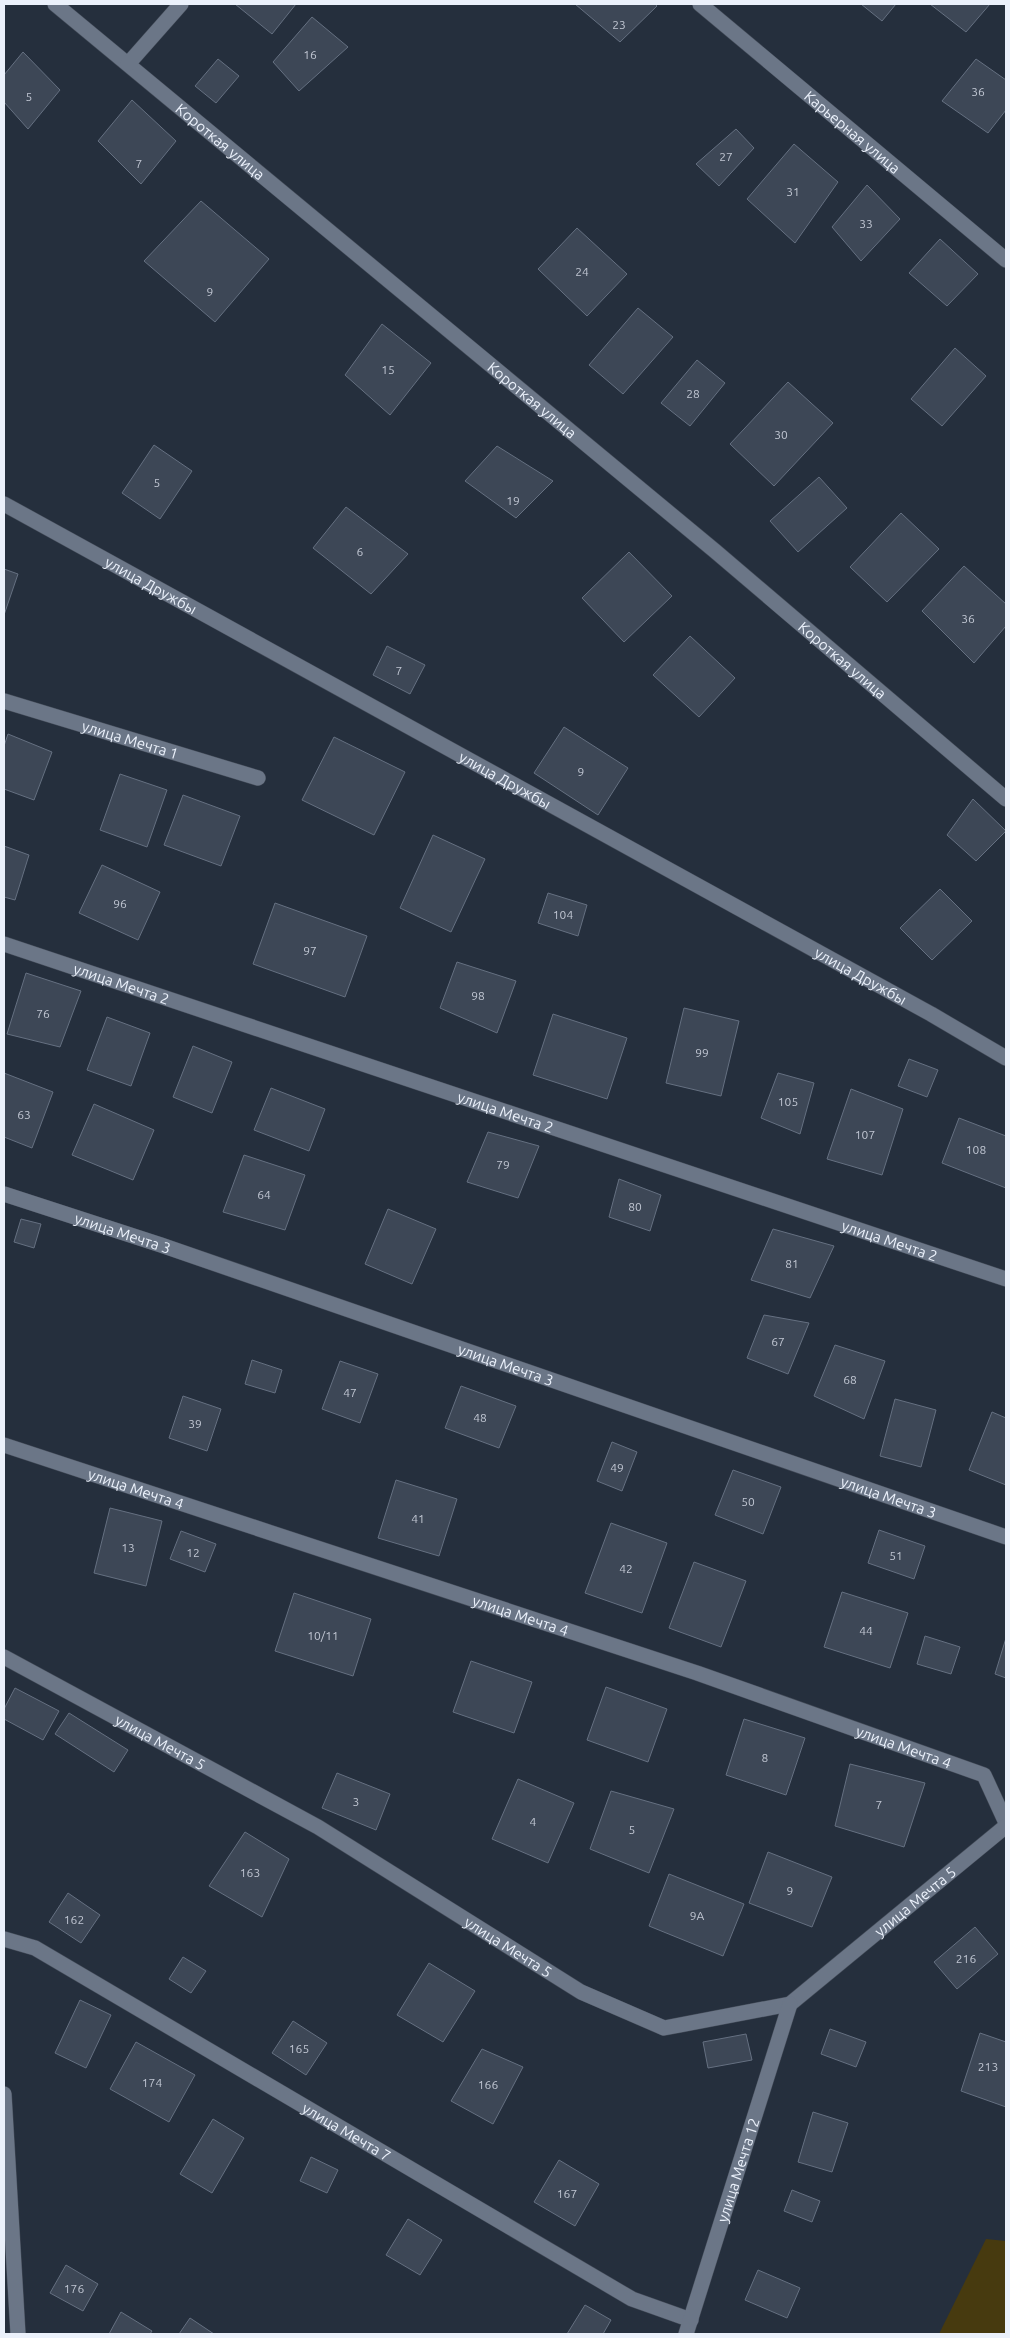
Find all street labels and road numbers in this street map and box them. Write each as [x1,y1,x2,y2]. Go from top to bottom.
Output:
street label: Карьерная улица [801,87,904,177]
street label: Короткая улица [173,100,268,183]
street label: Короткая улица [485,358,580,441]
street label: улица Дружбы [102,553,200,617]
street label: Короткая улица [795,618,890,702]
street label: улица Мечта 1 [80,717,181,762]
street label: улица Дружбы [456,748,554,812]
street label: улица Дружбы [812,943,910,1007]
street label: улица Мечта 2 [71,959,172,1007]
street label: улица Мечта 2 [456,1088,556,1136]
street label: улица Мечта 3 [73,1209,173,1256]
street label: улица Мечта 2 [840,1216,940,1264]
street label: улица Мечта 3 [456,1340,556,1389]
street label: улица Мечта 4 [86,1465,186,1512]
street label: улица Мечта 3 [839,1472,939,1521]
street label: улица Мечта 4 [471,1591,571,1639]
street label: улица Мечта 5 [113,1710,209,1773]
street label: улица Мечта 4 [854,1722,954,1771]
street label: улица Мечта 5 [871,1863,959,1940]
street label: улица Мечта 5 [462,1913,555,1980]
street label: улица Мечта 7 [299,2099,394,2164]
street label: улица Мечта 12 [713,2116,762,2224]

